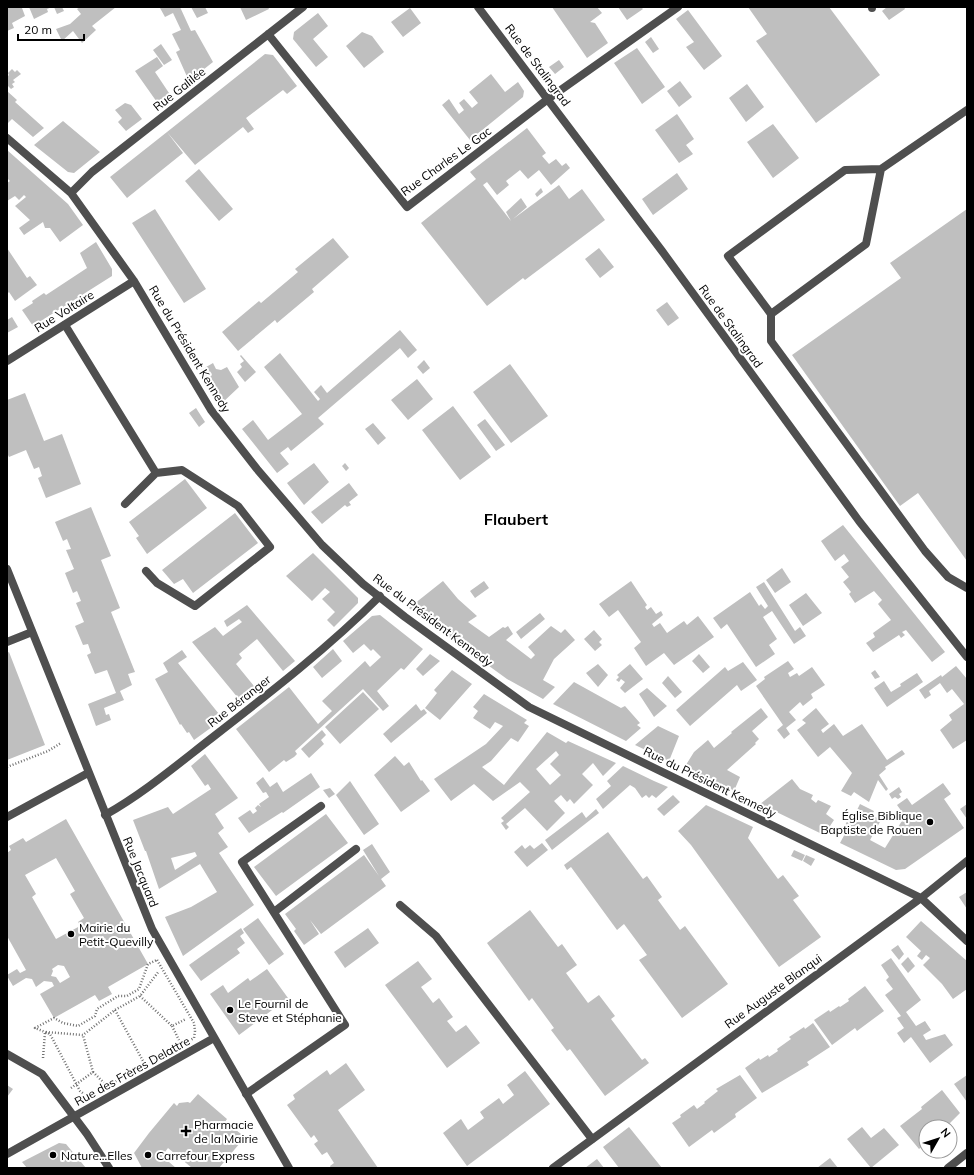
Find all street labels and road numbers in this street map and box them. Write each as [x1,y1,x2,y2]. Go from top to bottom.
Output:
street label: Rue de Stalingrad [502,21,574,109]
street label: Rue Galilée [150,64,208,114]
street label: Rue Charles Le Gac [398,123,494,199]
street label: Rue de Stalingrad [696,281,766,371]
street label: Rue du Président Kennedy [146,283,234,416]
street label: Rue Voltaire [31,287,97,335]
street label: Rue du Président Kennedy [370,570,496,670]
street label: Rue Béranger [204,671,274,730]
street label: Rue du Président Kennedy [641,743,779,821]
street label: Rue Jacquard [120,835,162,909]
street label: Rue Auguste Blanqui [721,951,825,1031]
street label: Rue des Frères Delattre [72,1033,192,1109]

